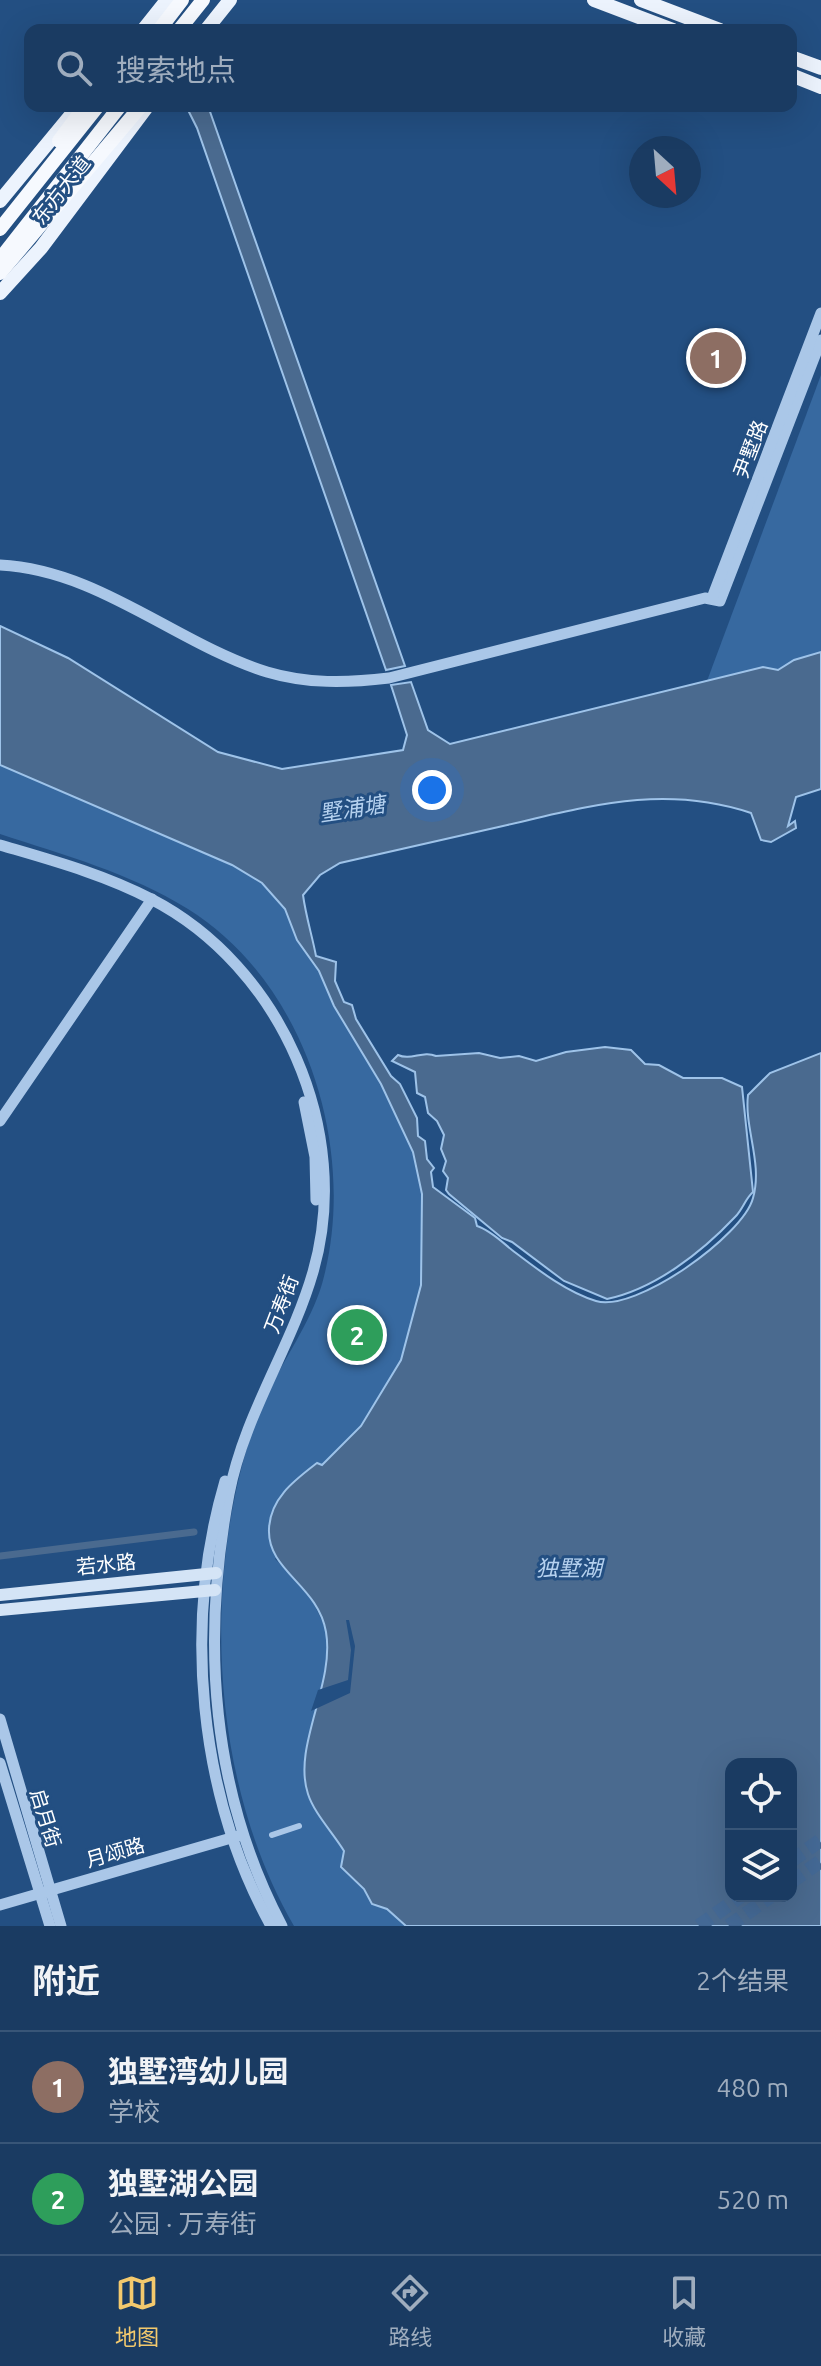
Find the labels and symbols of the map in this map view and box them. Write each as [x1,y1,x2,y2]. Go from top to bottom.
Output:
north arrow [629,136,701,208]
street label: 东方大道 [27,151,95,229]
pin: 1 [690,328,742,388]
street label: 尹墅路 [729,417,771,481]
your location [412,770,452,810]
water label: 墅浦塘 [317,790,390,826]
street label: 万寿街 [260,1272,302,1336]
pin: 2 [331,1305,383,1365]
street label: 若水路 [75,1549,137,1579]
water label: 独墅湖 [536,1555,605,1580]
street label: 启月街 [26,1786,66,1850]
street label: 月颂路 [83,1833,147,1871]

